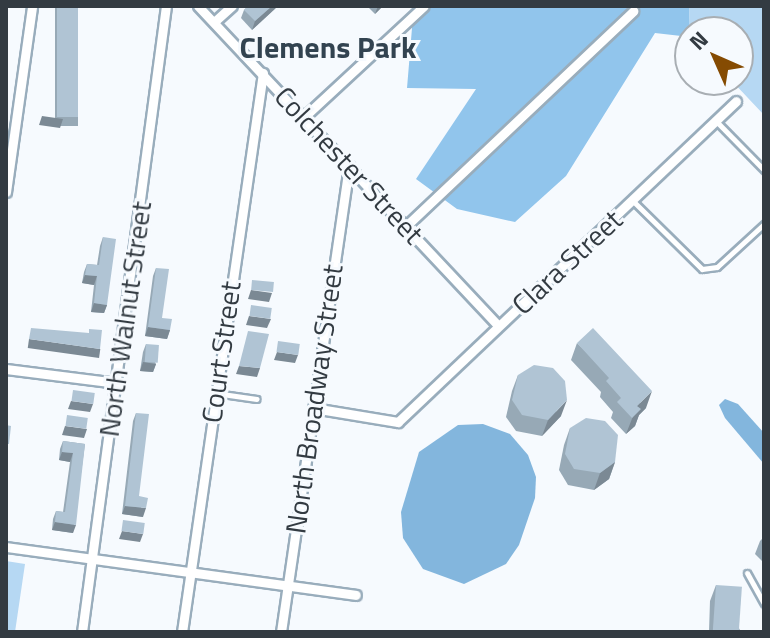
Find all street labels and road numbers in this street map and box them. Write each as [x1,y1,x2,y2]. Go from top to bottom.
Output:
street label: Colchester Street [268,79,430,251]
street label: North Walnut Street [92,199,158,439]
street label: Clara Street [505,203,629,321]
street label: North Broadway Street [278,262,350,536]
street label: Court Street [194,279,248,425]

